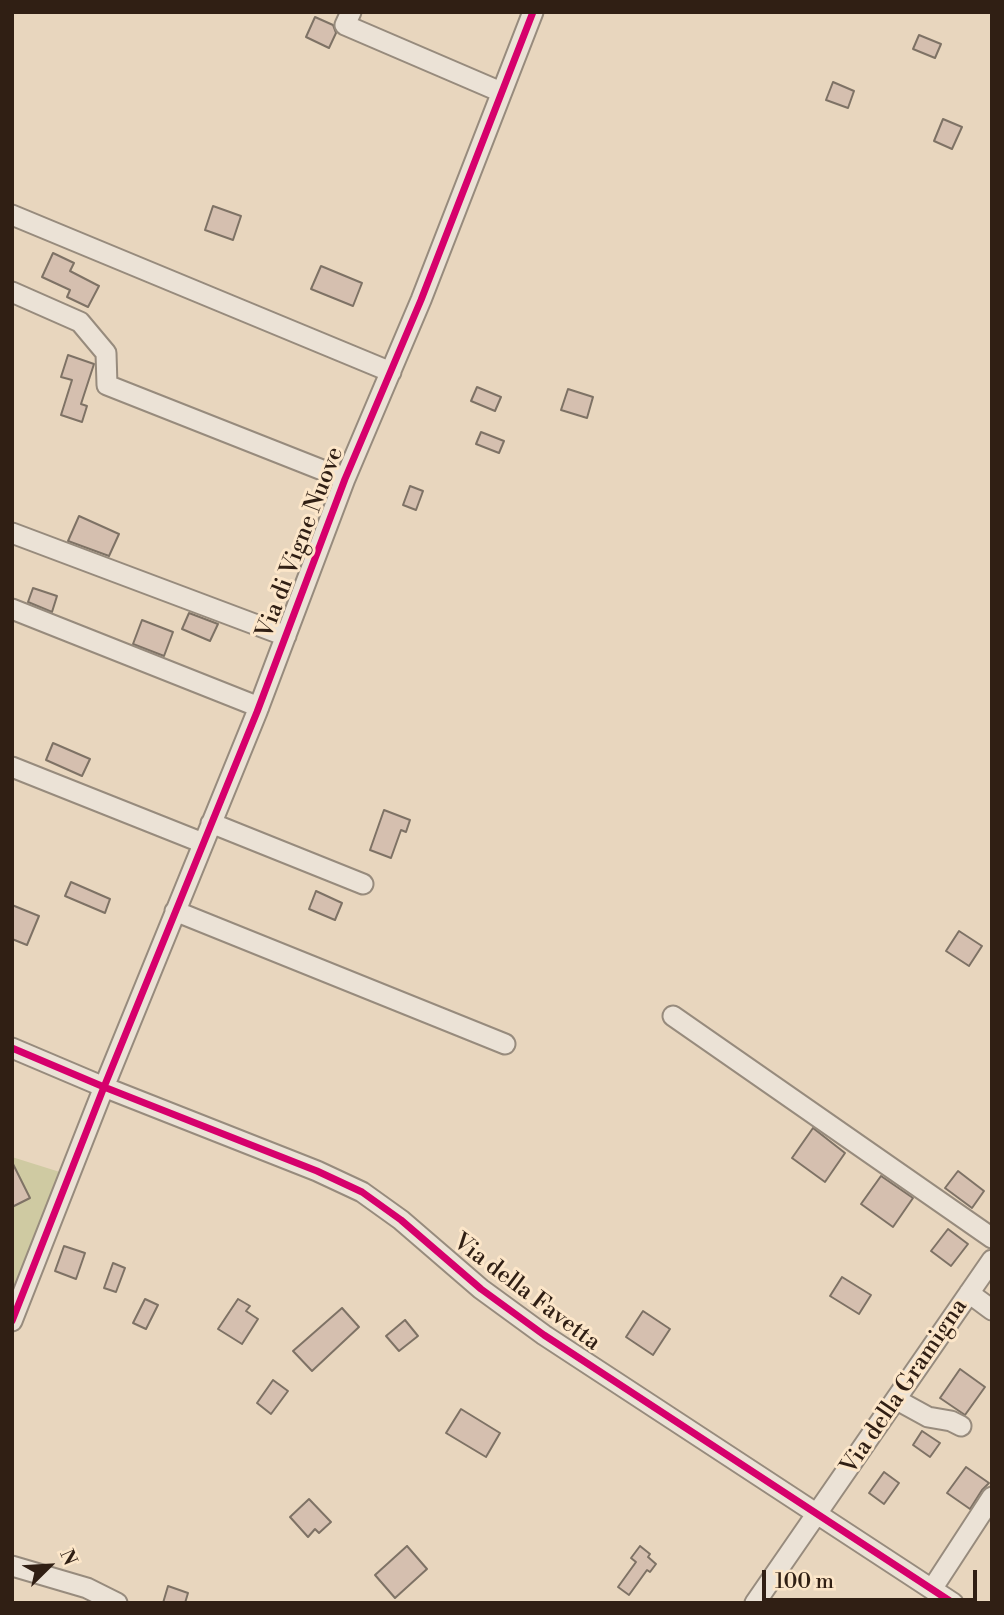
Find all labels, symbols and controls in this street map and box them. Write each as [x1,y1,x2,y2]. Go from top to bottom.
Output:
street label: Via di Vigne Nuove [251,443,351,643]
street label: Via della Favetta [447,1228,605,1358]
street label: Via della Gramigna [836,1294,974,1480]
north arrow [14,1531,84,1601]
text: N [54,1546,82,1569]
scale bar [766,1556,981,1600]
text: 100 m [775,1569,834,1595]

